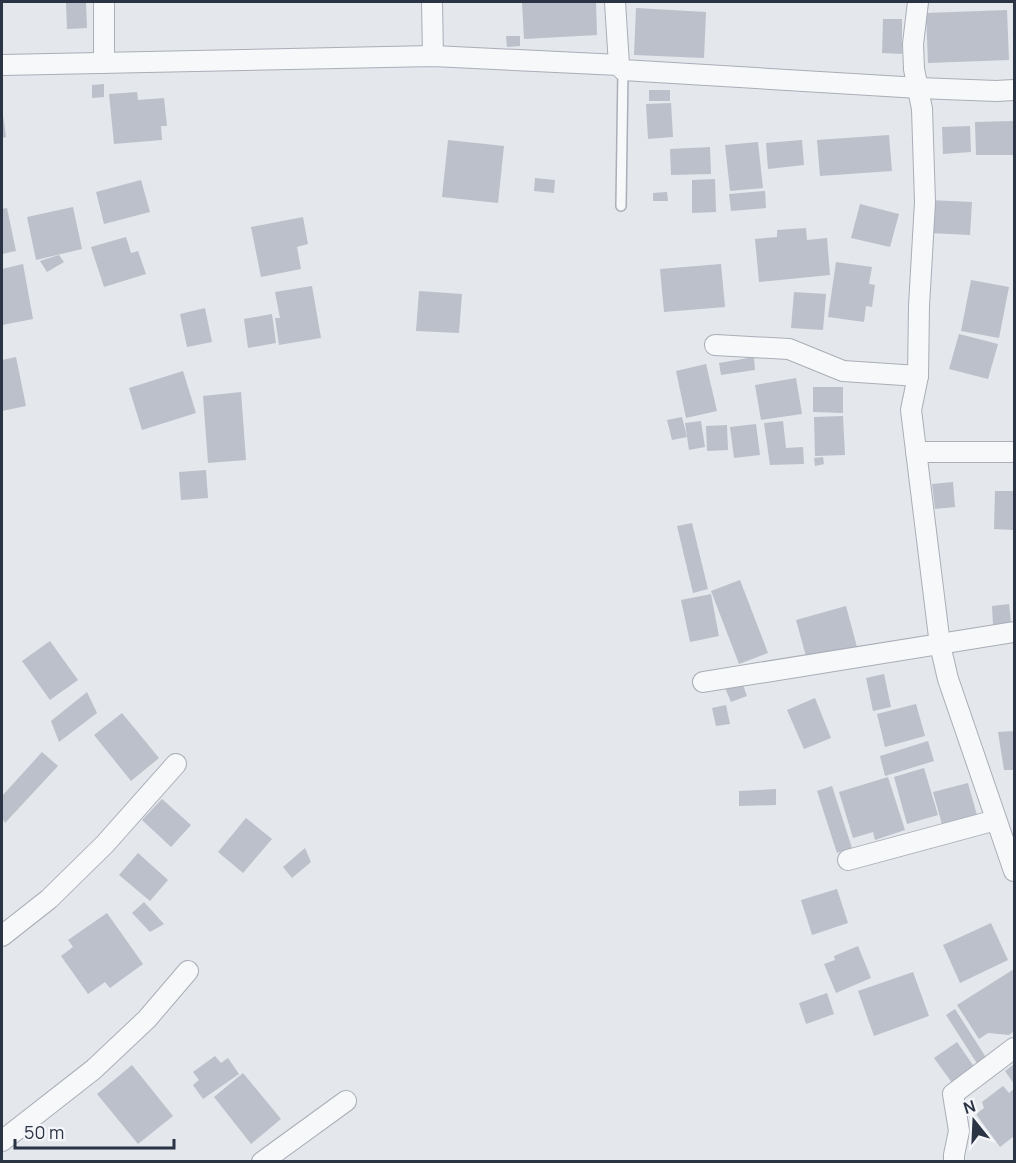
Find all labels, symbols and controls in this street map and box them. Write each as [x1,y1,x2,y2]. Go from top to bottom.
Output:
north arrow [944,1091,1004,1151]
text: N [960,1094,978,1119]
scale bar [15,1112,174,1150]
text: 50 m [24,1120,64,1144]

